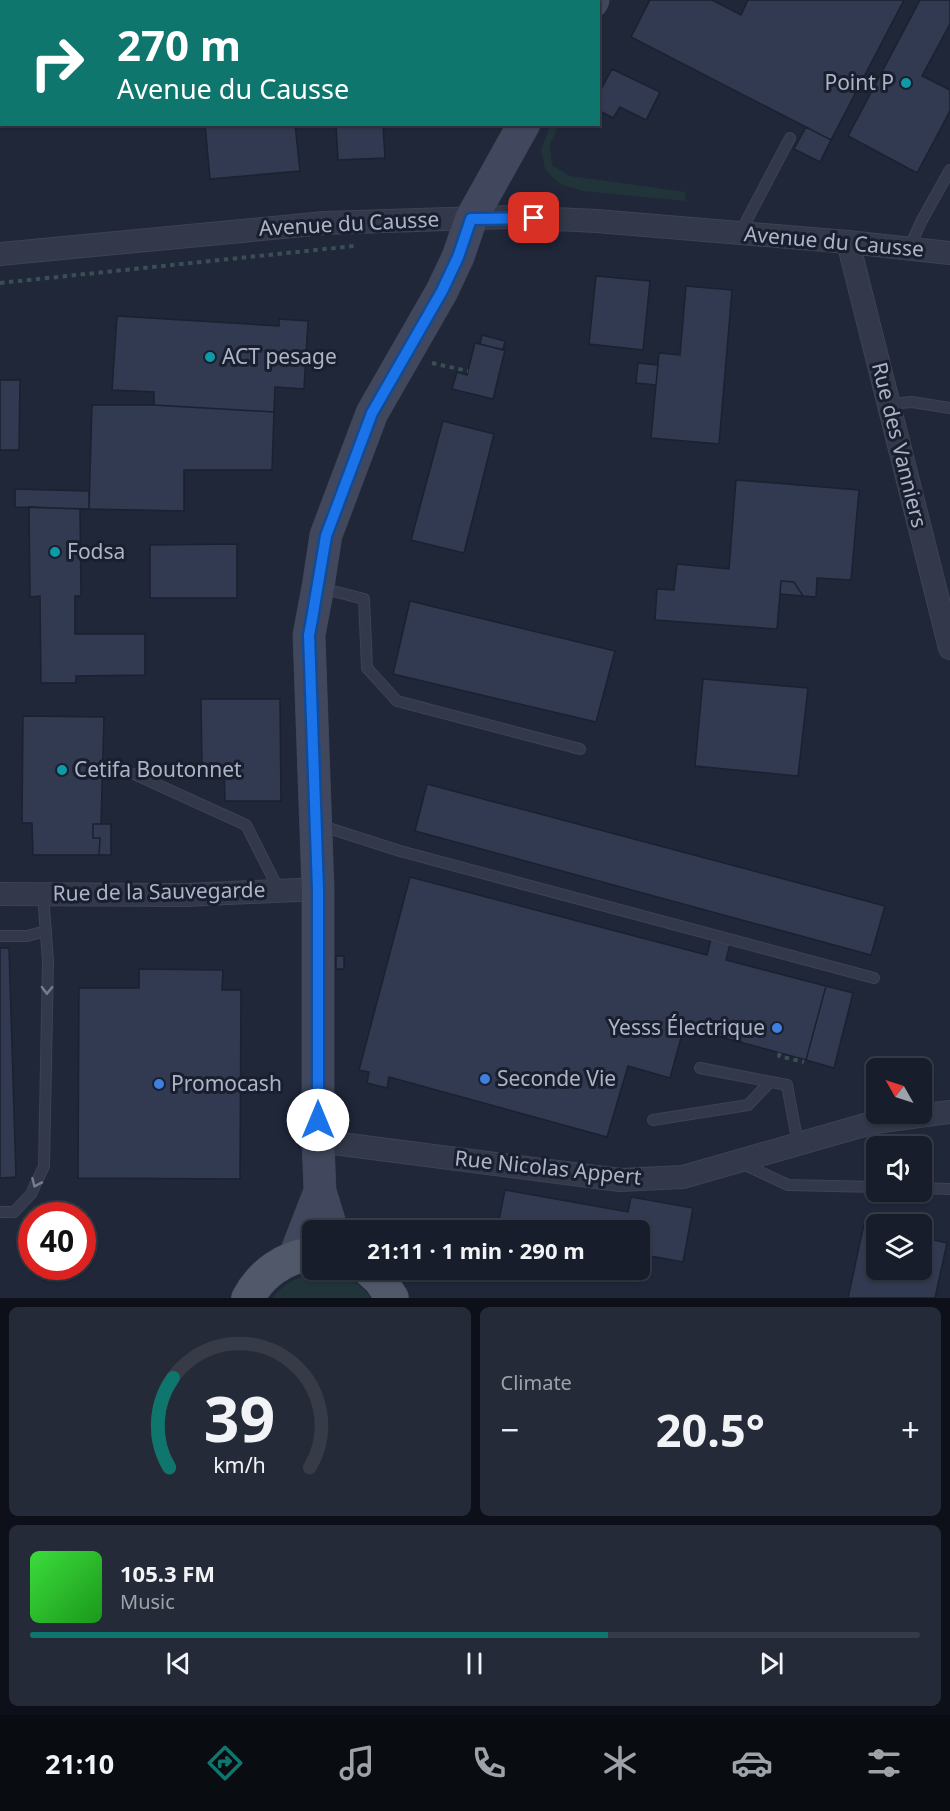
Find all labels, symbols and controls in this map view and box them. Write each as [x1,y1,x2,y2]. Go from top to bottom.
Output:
text: 270 m [117,16,241,73]
icon: right [18,24,96,102]
place label: Point P [824,68,894,96]
text: Avenue du Causse [117,70,349,107]
marker: Point P [899,76,913,90]
pin [508,192,559,243]
icon: arrive [517,201,550,234]
street label: Avenue du Causse [258,204,440,242]
street label: Avenue du Causse [743,219,925,263]
place label: ACT pesage [222,342,337,370]
marker: ACT pesage [203,350,217,364]
street label: Rue des Vanniers [866,359,934,530]
place label: Fodsa [67,537,125,565]
marker: Fodsa [48,545,62,559]
place label: Cetifa Boutonnet [74,755,242,783]
marker: Cetifa Boutonnet [55,763,69,777]
street label: Rue de la Sauvegarde [52,875,266,907]
one-way arrow [41,985,54,994]
place label: Yesss Électrique [608,1013,765,1041]
marker: Yesss Électrique [770,1021,784,1035]
north arrow [866,1058,932,1124]
map controls [866,1058,932,1280]
place label: Seconde Vie [497,1064,616,1092]
place label: Promocash [171,1069,282,1097]
marker: Seconde Vie [478,1072,492,1086]
marker: Promocash [152,1077,166,1091]
position arrow [286,1088,350,1152]
button: sound [866,1136,932,1202]
street label: Rue Nicolas Appert [453,1143,643,1191]
one-way arrow [31,1177,43,1188]
speed limit sign: 40 [18,1202,96,1280]
button: layers [866,1214,932,1280]
text: 21:11 · 1 min · 290 m [367,1235,585,1265]
text: Climate [501,1369,572,1396]
text: 39 [204,1375,275,1460]
text: 20.5° [656,1399,765,1460]
text: − [501,1407,519,1452]
text: + [901,1407,920,1452]
text: km/h [213,1451,266,1480]
text: 105.3 FM [120,1558,215,1588]
text: Music [120,1588,175,1615]
icon: previous [162,1647,195,1680]
icon: pause [458,1647,491,1680]
icon: next [755,1647,788,1680]
icon: directions [204,1742,246,1784]
icon: music [336,1742,378,1784]
icon: phone [468,1742,510,1784]
icon: climate [599,1742,641,1784]
icon: car [731,1742,773,1784]
icon: filters [863,1742,905,1784]
text: 21:10 [45,1745,114,1782]

